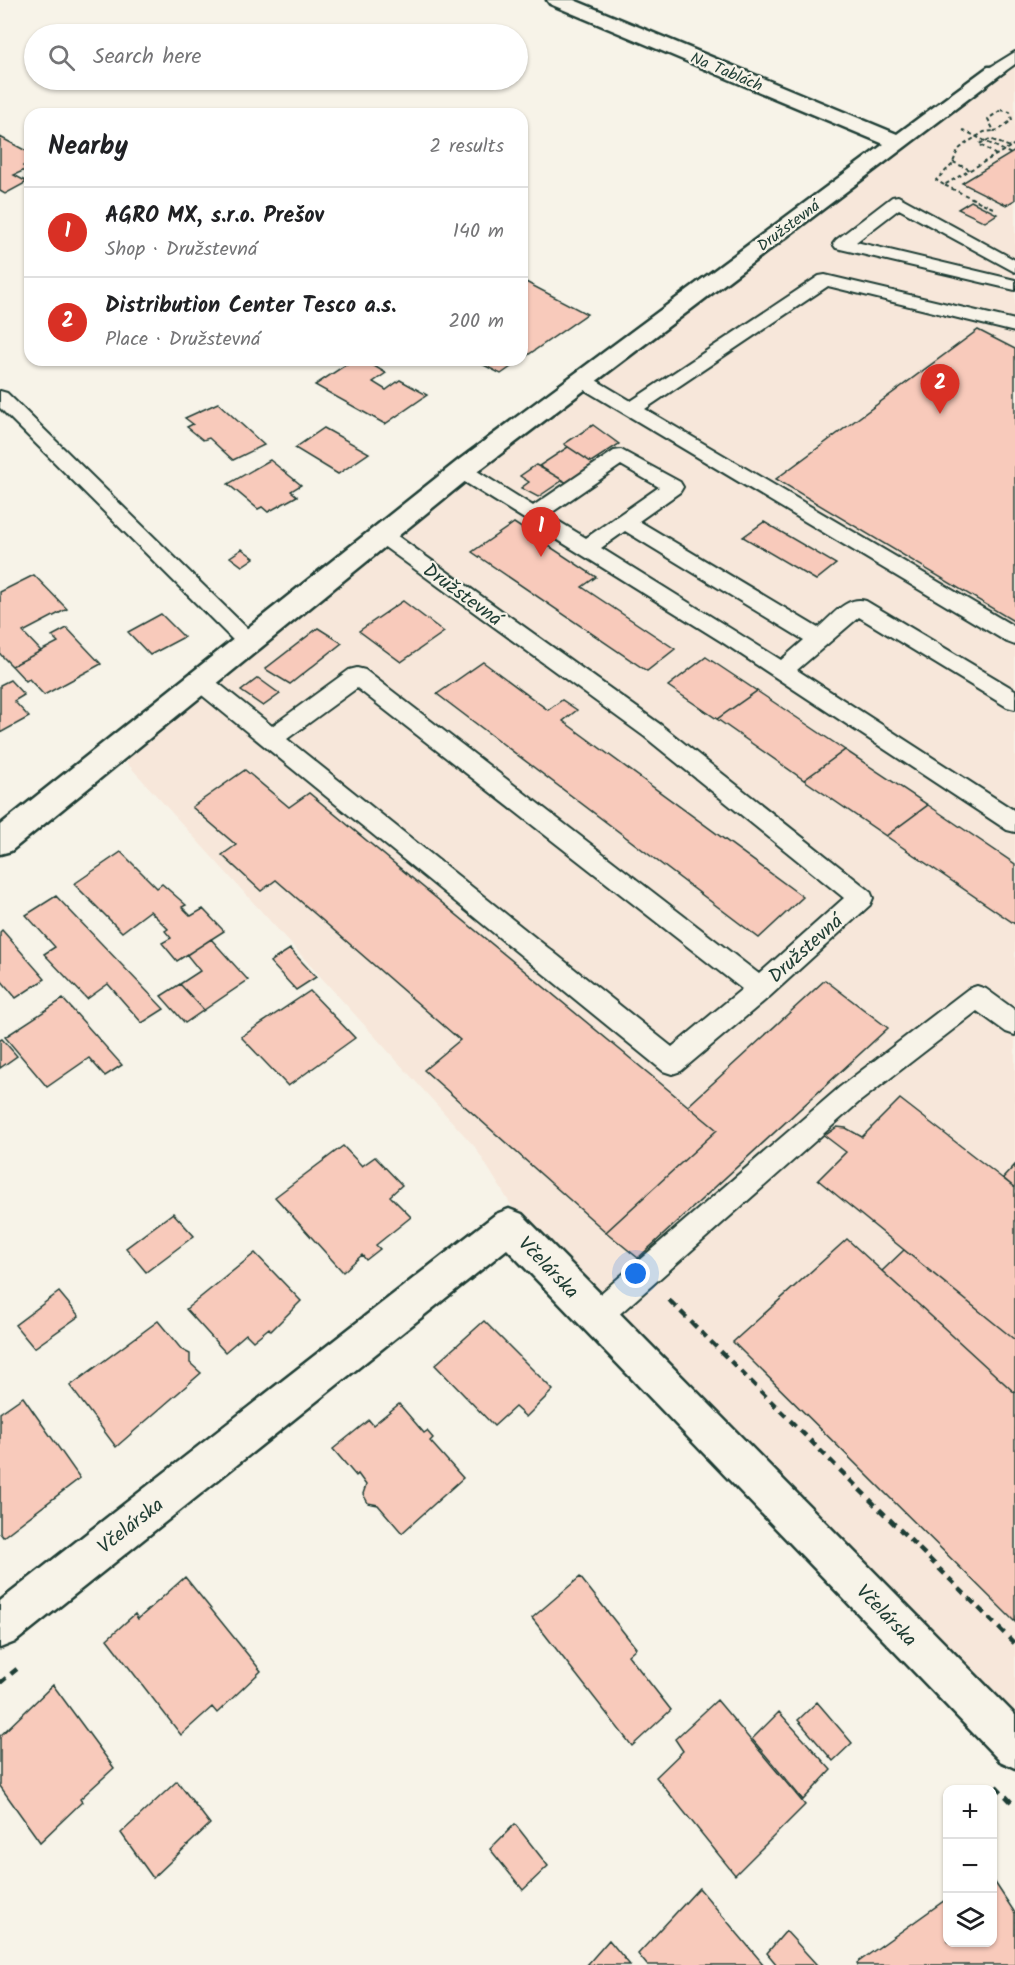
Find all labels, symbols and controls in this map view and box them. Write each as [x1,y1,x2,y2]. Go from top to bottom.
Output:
search box [24,24,528,90]
text: Search here [93,40,201,75]
icon: search [45,41,78,74]
street label: Na Tablách [686,46,766,99]
text: Nearby [48,126,128,168]
text: 2 results [429,131,504,163]
street label: Družstevná [752,193,827,258]
text: AGRO MX, s.r.o. Prešov [105,199,324,234]
text: 1 [64,216,71,248]
text: 140 m [453,216,504,248]
text: Shop · Družstevná [105,234,257,266]
text: Distribution Center Tesco a.s. [105,289,397,324]
text: 2 [62,306,73,338]
text: 200 m [448,306,504,338]
text: Place · Družstevná [105,324,260,356]
pin: 2 [920,364,960,414]
pin: 1 [522,508,560,557]
street label: Družstevná [415,556,510,636]
street label: Družstevná [762,906,852,992]
street label: Včelárska [509,1230,586,1307]
your location [621,1259,650,1288]
street label: Včelárska [91,1490,171,1563]
street label: Včelárska [847,1578,924,1655]
map controls [943,1785,997,1947]
button: + [943,1785,997,1839]
button: − [943,1839,997,1893]
button: layers [943,1893,997,1947]

